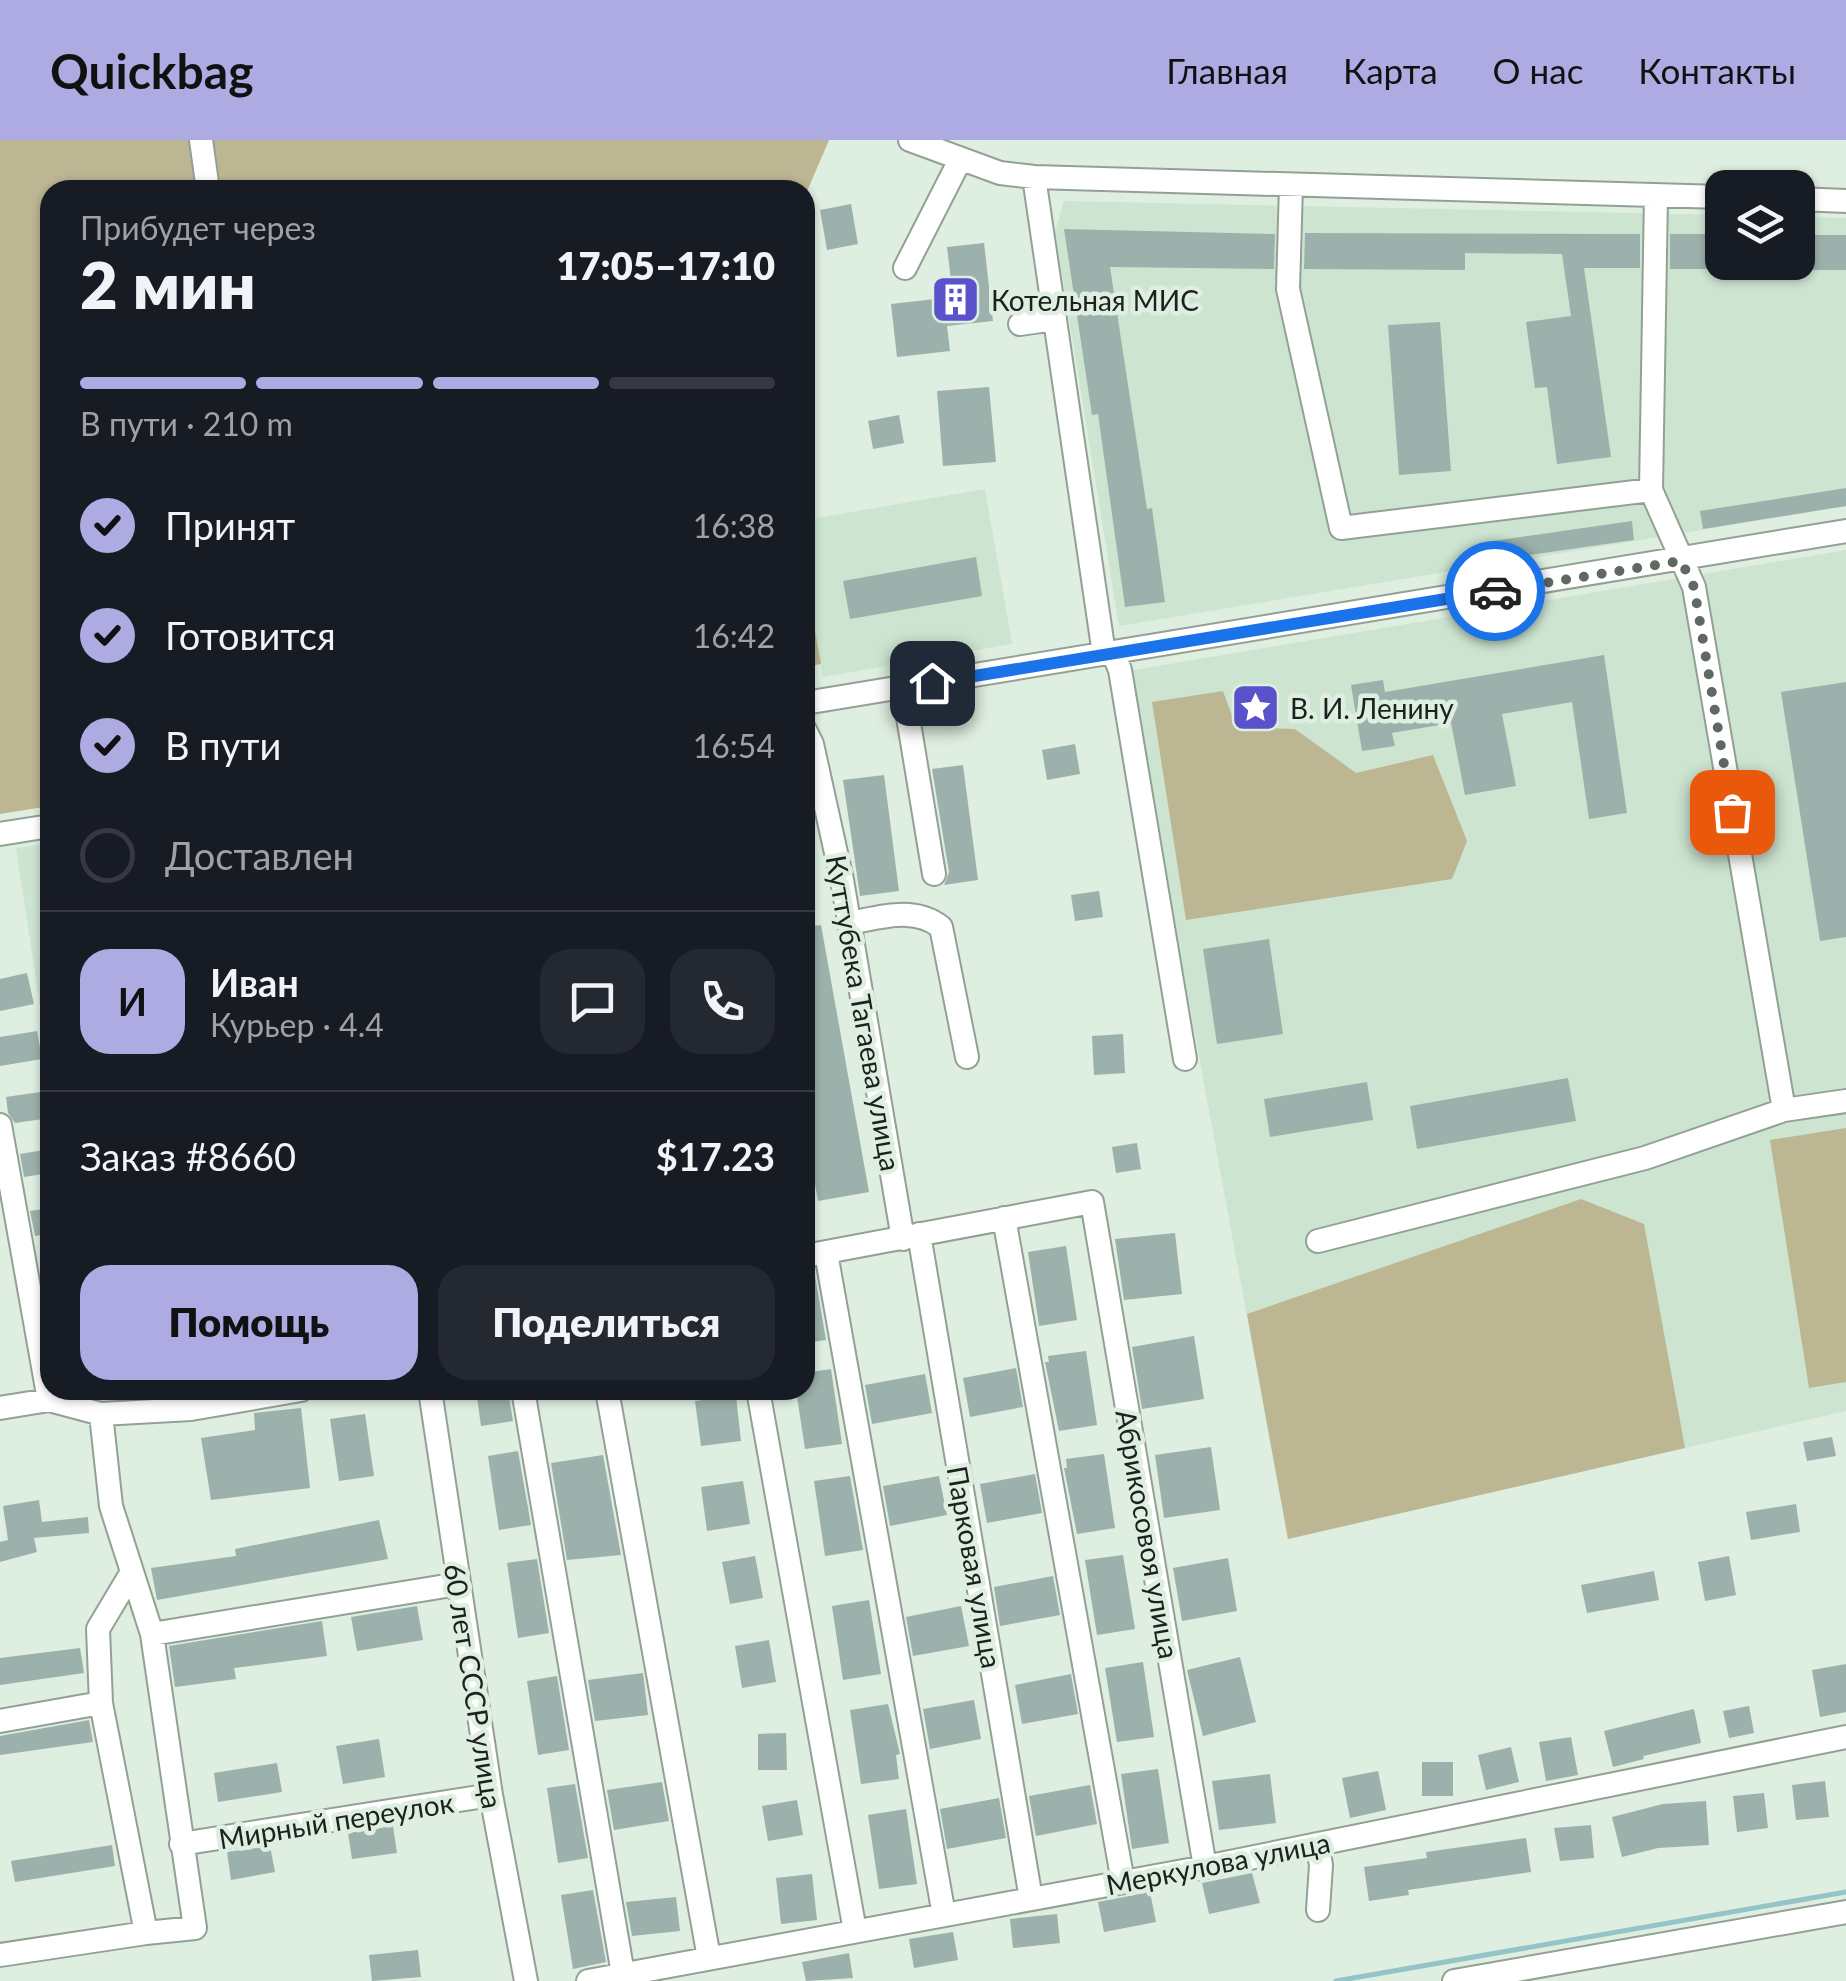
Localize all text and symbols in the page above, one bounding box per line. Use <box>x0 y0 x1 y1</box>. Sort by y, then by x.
text: Quickbag <box>50 42 253 99</box>
text: Главная <box>1166 49 1288 91</box>
text: Карта <box>1343 49 1438 91</box>
text: О нас <box>1493 49 1583 91</box>
text: Контакты <box>1638 49 1796 91</box>
map controls <box>1705 170 1815 280</box>
button: layers <box>1705 170 1815 280</box>
text: Прибудет через <box>80 208 316 247</box>
text: 17:05–17:10 <box>556 242 775 288</box>
text: 2 мин <box>80 245 256 323</box>
building icon: Котельная МИС <box>930 274 982 326</box>
place label: Котельная МИС <box>991 283 1199 317</box>
text: В пути · 210 m <box>80 404 293 443</box>
icon: check <box>80 498 135 553</box>
text: Принят <box>165 502 295 548</box>
text: 16:38 <box>693 506 775 545</box>
courier <box>1445 541 1545 641</box>
icon: car <box>1468 564 1523 619</box>
icon: check <box>80 608 135 663</box>
text: Готовится <box>165 612 336 658</box>
text: 16:42 <box>693 616 775 655</box>
pin <box>890 641 975 726</box>
icon: home <box>905 656 960 711</box>
place icon: В. И. Ленину <box>1229 682 1281 734</box>
place label: В. И. Ленину <box>1290 691 1454 725</box>
icon: check <box>80 718 135 773</box>
text: В пути <box>165 722 281 768</box>
text: 16:54 <box>693 726 775 765</box>
pin <box>1690 770 1775 855</box>
icon: bag <box>1705 785 1760 840</box>
text: Доставлен <box>165 832 354 878</box>
street label: Куттубека Тагаева улица <box>819 852 909 1174</box>
button: chat <box>540 949 645 1054</box>
button: phone <box>670 949 775 1054</box>
text: Иван <box>210 959 299 1005</box>
text: И <box>118 978 147 1024</box>
text: Курьер · 4.4 <box>210 1005 384 1044</box>
text: Заказ #8660 <box>80 1133 296 1179</box>
text: $17.23 <box>656 1133 775 1179</box>
button: Помощь <box>80 1265 418 1380</box>
button: Поделиться <box>438 1265 775 1380</box>
street label: Абрикосовоя улица <box>1109 1407 1187 1661</box>
street label: Парковая улица <box>940 1463 1010 1671</box>
street label: 60 лет СССР улица <box>438 1561 510 1811</box>
street label: Мирный переулок <box>216 1785 456 1855</box>
street label: Меркулова улица <box>1103 1825 1333 1901</box>

